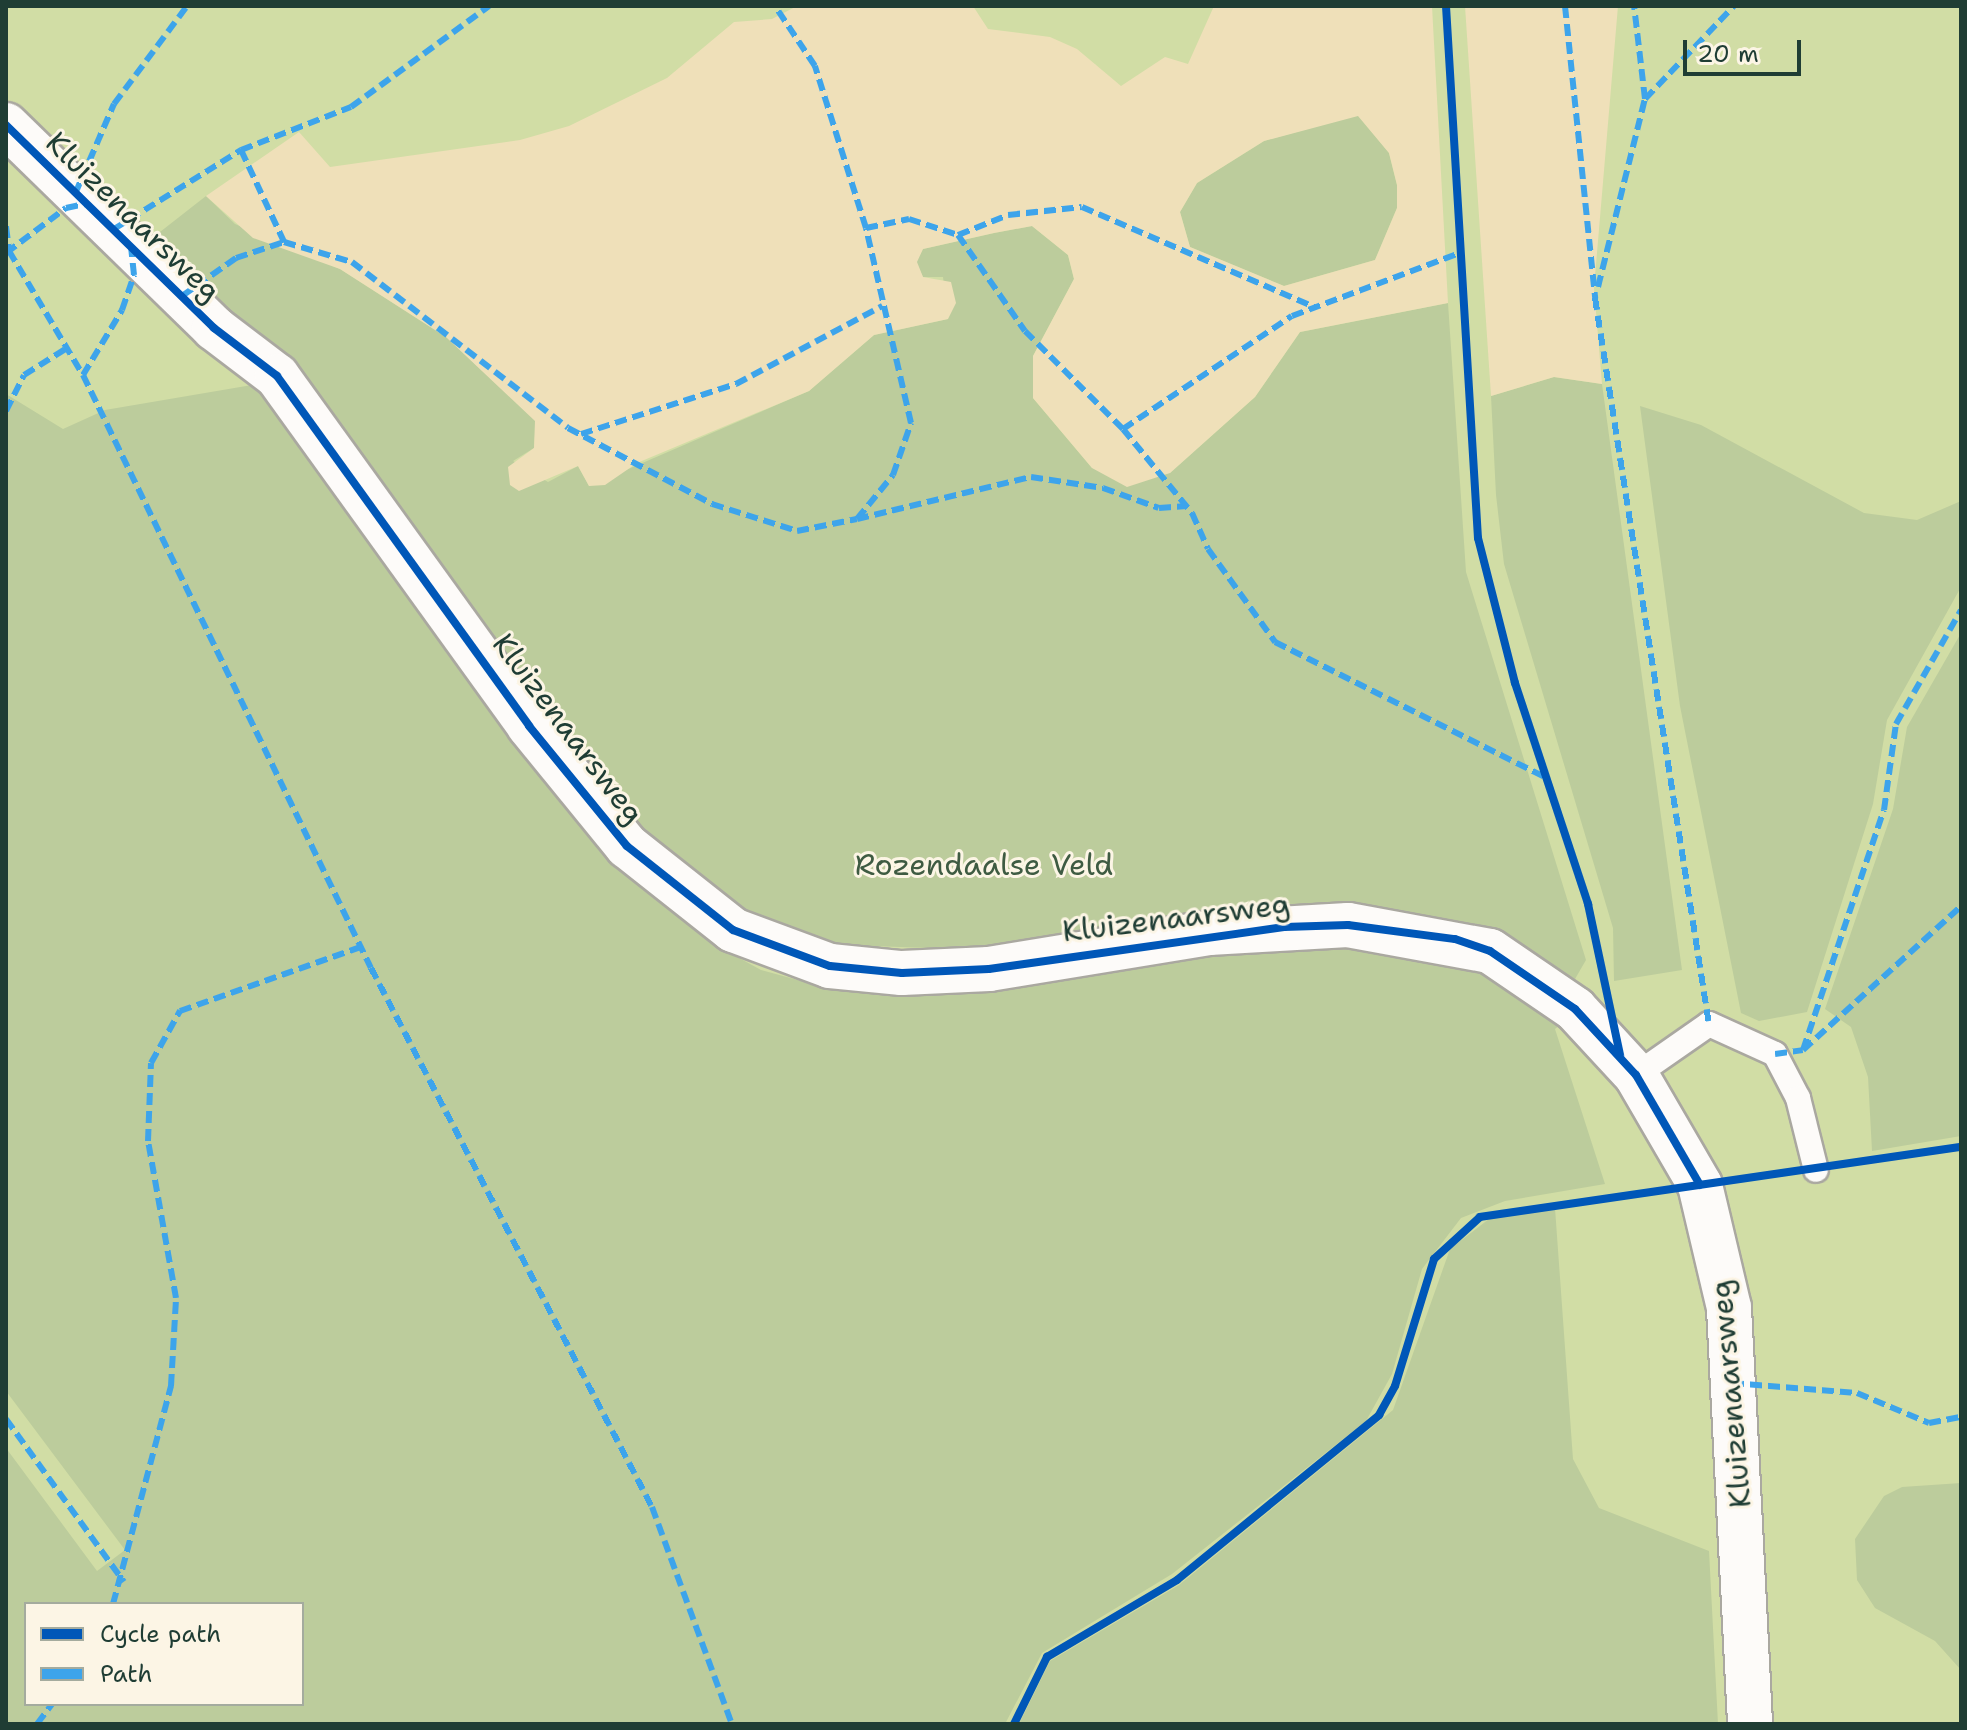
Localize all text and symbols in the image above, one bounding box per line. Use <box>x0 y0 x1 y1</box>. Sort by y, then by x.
scale bar <box>1687 24 1805 74</box>
text: 20 m <box>1697 38 1759 70</box>
street label: Kluizenaarsweg <box>38 125 228 309</box>
street label: Kluizenaarsweg <box>485 627 651 831</box>
park label: Rozendaalse Veld <box>855 847 1113 883</box>
street label: Kluizenaarsweg <box>1060 886 1292 950</box>
street label: Kluizenaarsweg <box>1703 1278 1759 1510</box>
legend <box>24 1602 304 1706</box>
text: Cycle path <box>100 1618 221 1650</box>
text: Path <box>100 1658 152 1690</box>

